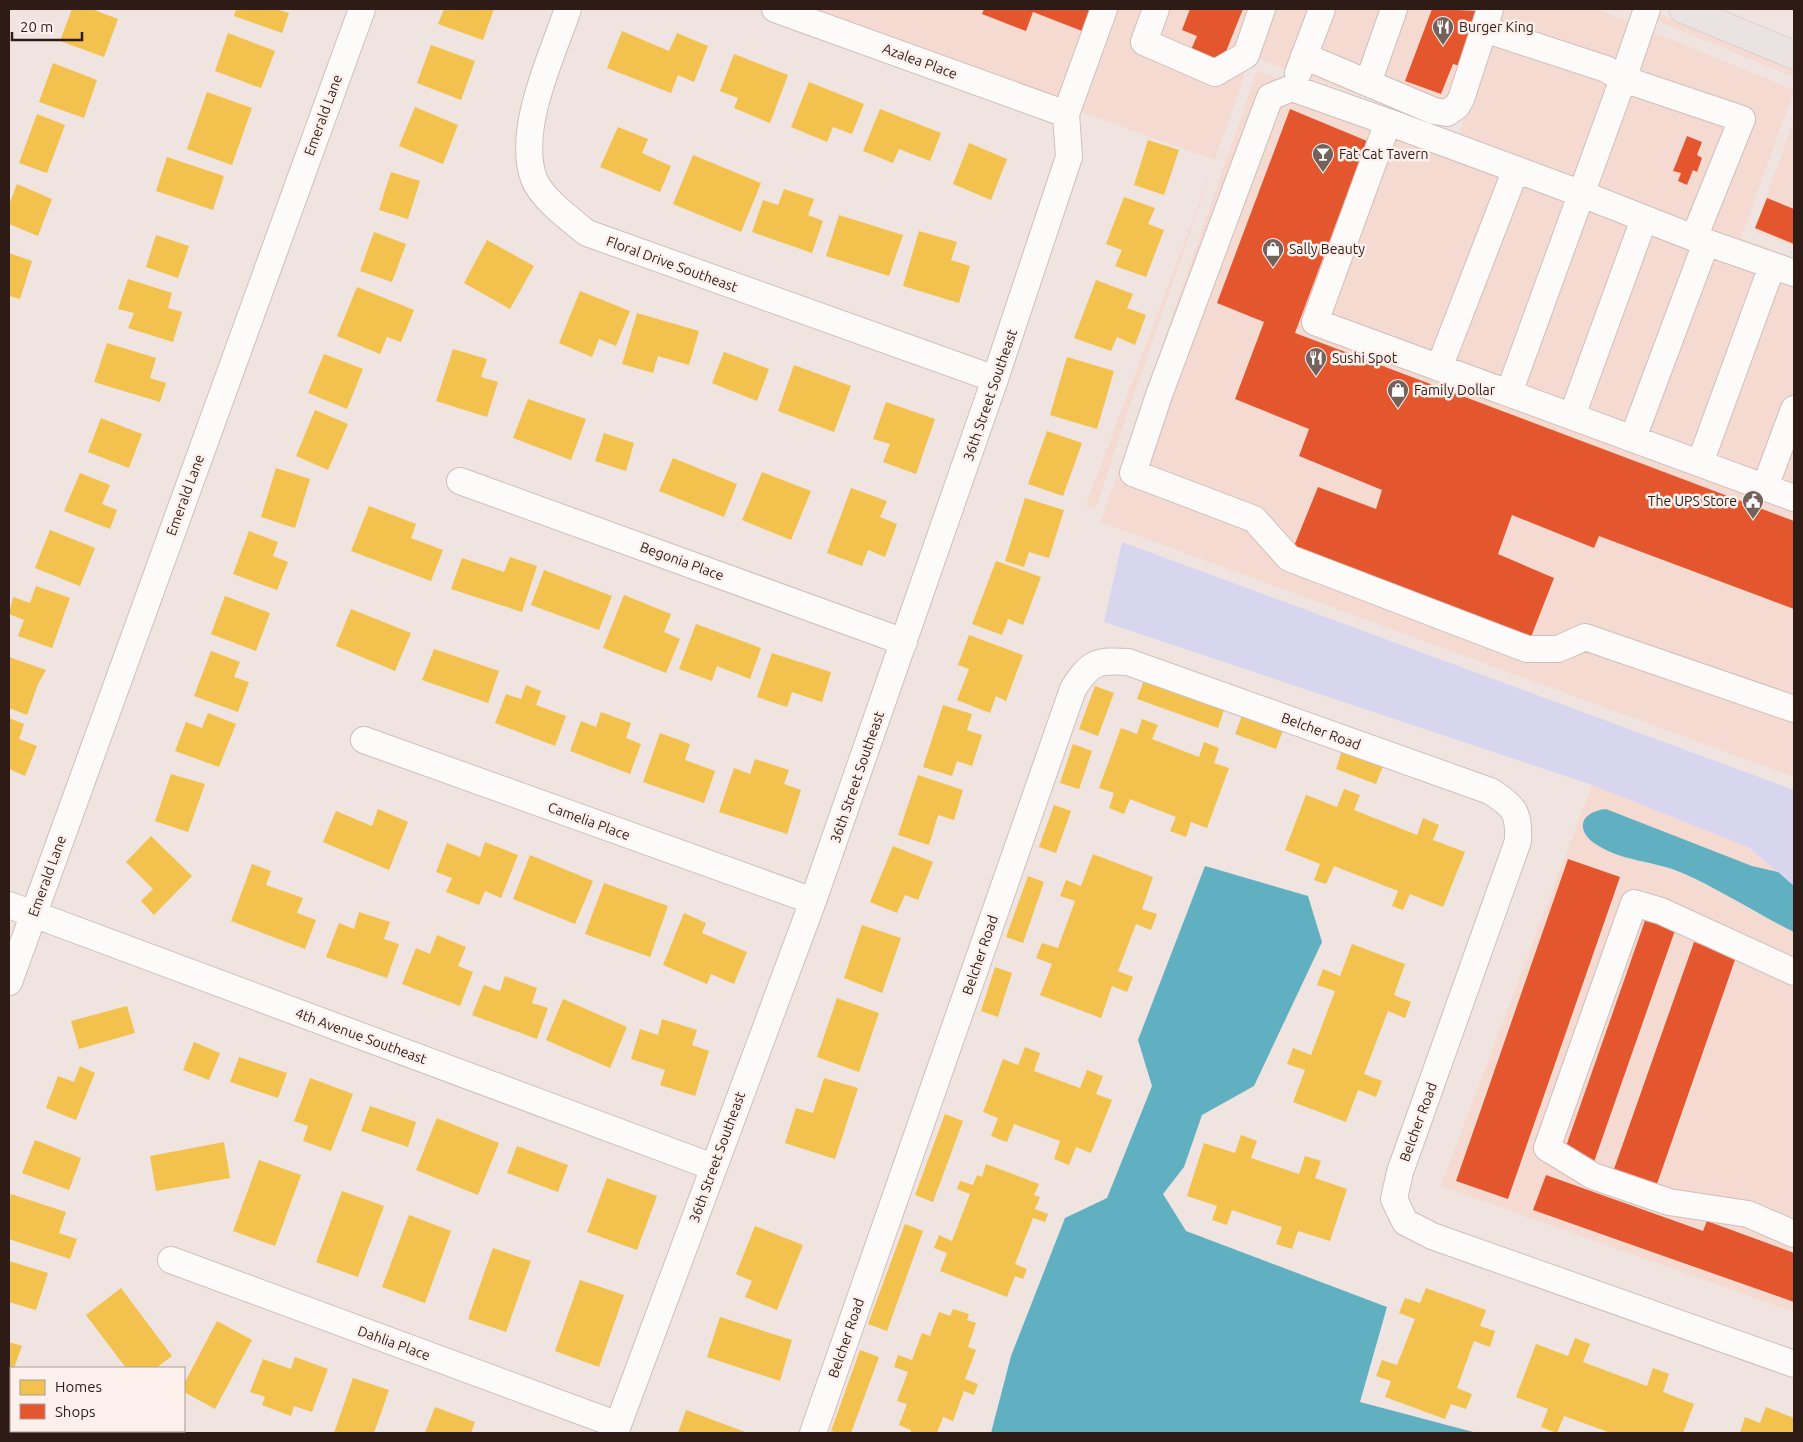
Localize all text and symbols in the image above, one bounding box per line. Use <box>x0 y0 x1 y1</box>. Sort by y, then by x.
scale bar <box>12 10 82 42</box>
restaurant icon: Burger King <box>1431 15 1455 46</box>
text: 20 m <box>20 18 53 35</box>
place label: Burger King <box>1459 19 1534 35</box>
street label: Azalea Place <box>881 40 959 82</box>
street label: Emerald Lane <box>301 72 345 158</box>
bar icon: Fat Cat Tavern <box>1311 142 1335 173</box>
place label: Fat Cat Tavern <box>1339 146 1429 162</box>
street label: Floral Drive Southeast <box>604 233 740 295</box>
shop icon: Sally Beauty <box>1261 237 1285 268</box>
place label: Sally Beauty <box>1289 241 1365 257</box>
street label: 36th Street Southeast <box>960 327 1020 463</box>
restaurant icon: Sushi Spot <box>1304 346 1328 377</box>
place label: Sushi Spot <box>1332 350 1398 366</box>
shop icon: Family Dollar <box>1386 378 1410 409</box>
place label: Family Dollar <box>1414 382 1496 398</box>
street label: Emerald Lane <box>163 452 207 538</box>
public building icon: The UPS Store <box>1741 489 1765 520</box>
place label: The UPS Store <box>1648 493 1737 509</box>
street label: Begonia Place <box>638 538 726 584</box>
street label: 36th Street Southeast <box>827 709 887 845</box>
street label: Belcher Road <box>1279 709 1363 753</box>
street label: Camelia Place <box>546 799 632 843</box>
street label: Emerald Lane <box>25 833 69 919</box>
street label: Belcher Road <box>959 913 1001 997</box>
street label: 4th Avenue Southeast <box>293 1005 429 1067</box>
street label: Belcher Road <box>1396 1080 1440 1164</box>
street label: 36th Street Southeast <box>686 1089 748 1225</box>
street label: Belcher Road <box>825 1296 867 1380</box>
street label: Dahlia Place <box>356 1322 432 1364</box>
legend <box>10 1367 185 1432</box>
text: Homes <box>55 1378 102 1395</box>
text: Shops <box>55 1403 96 1420</box>

